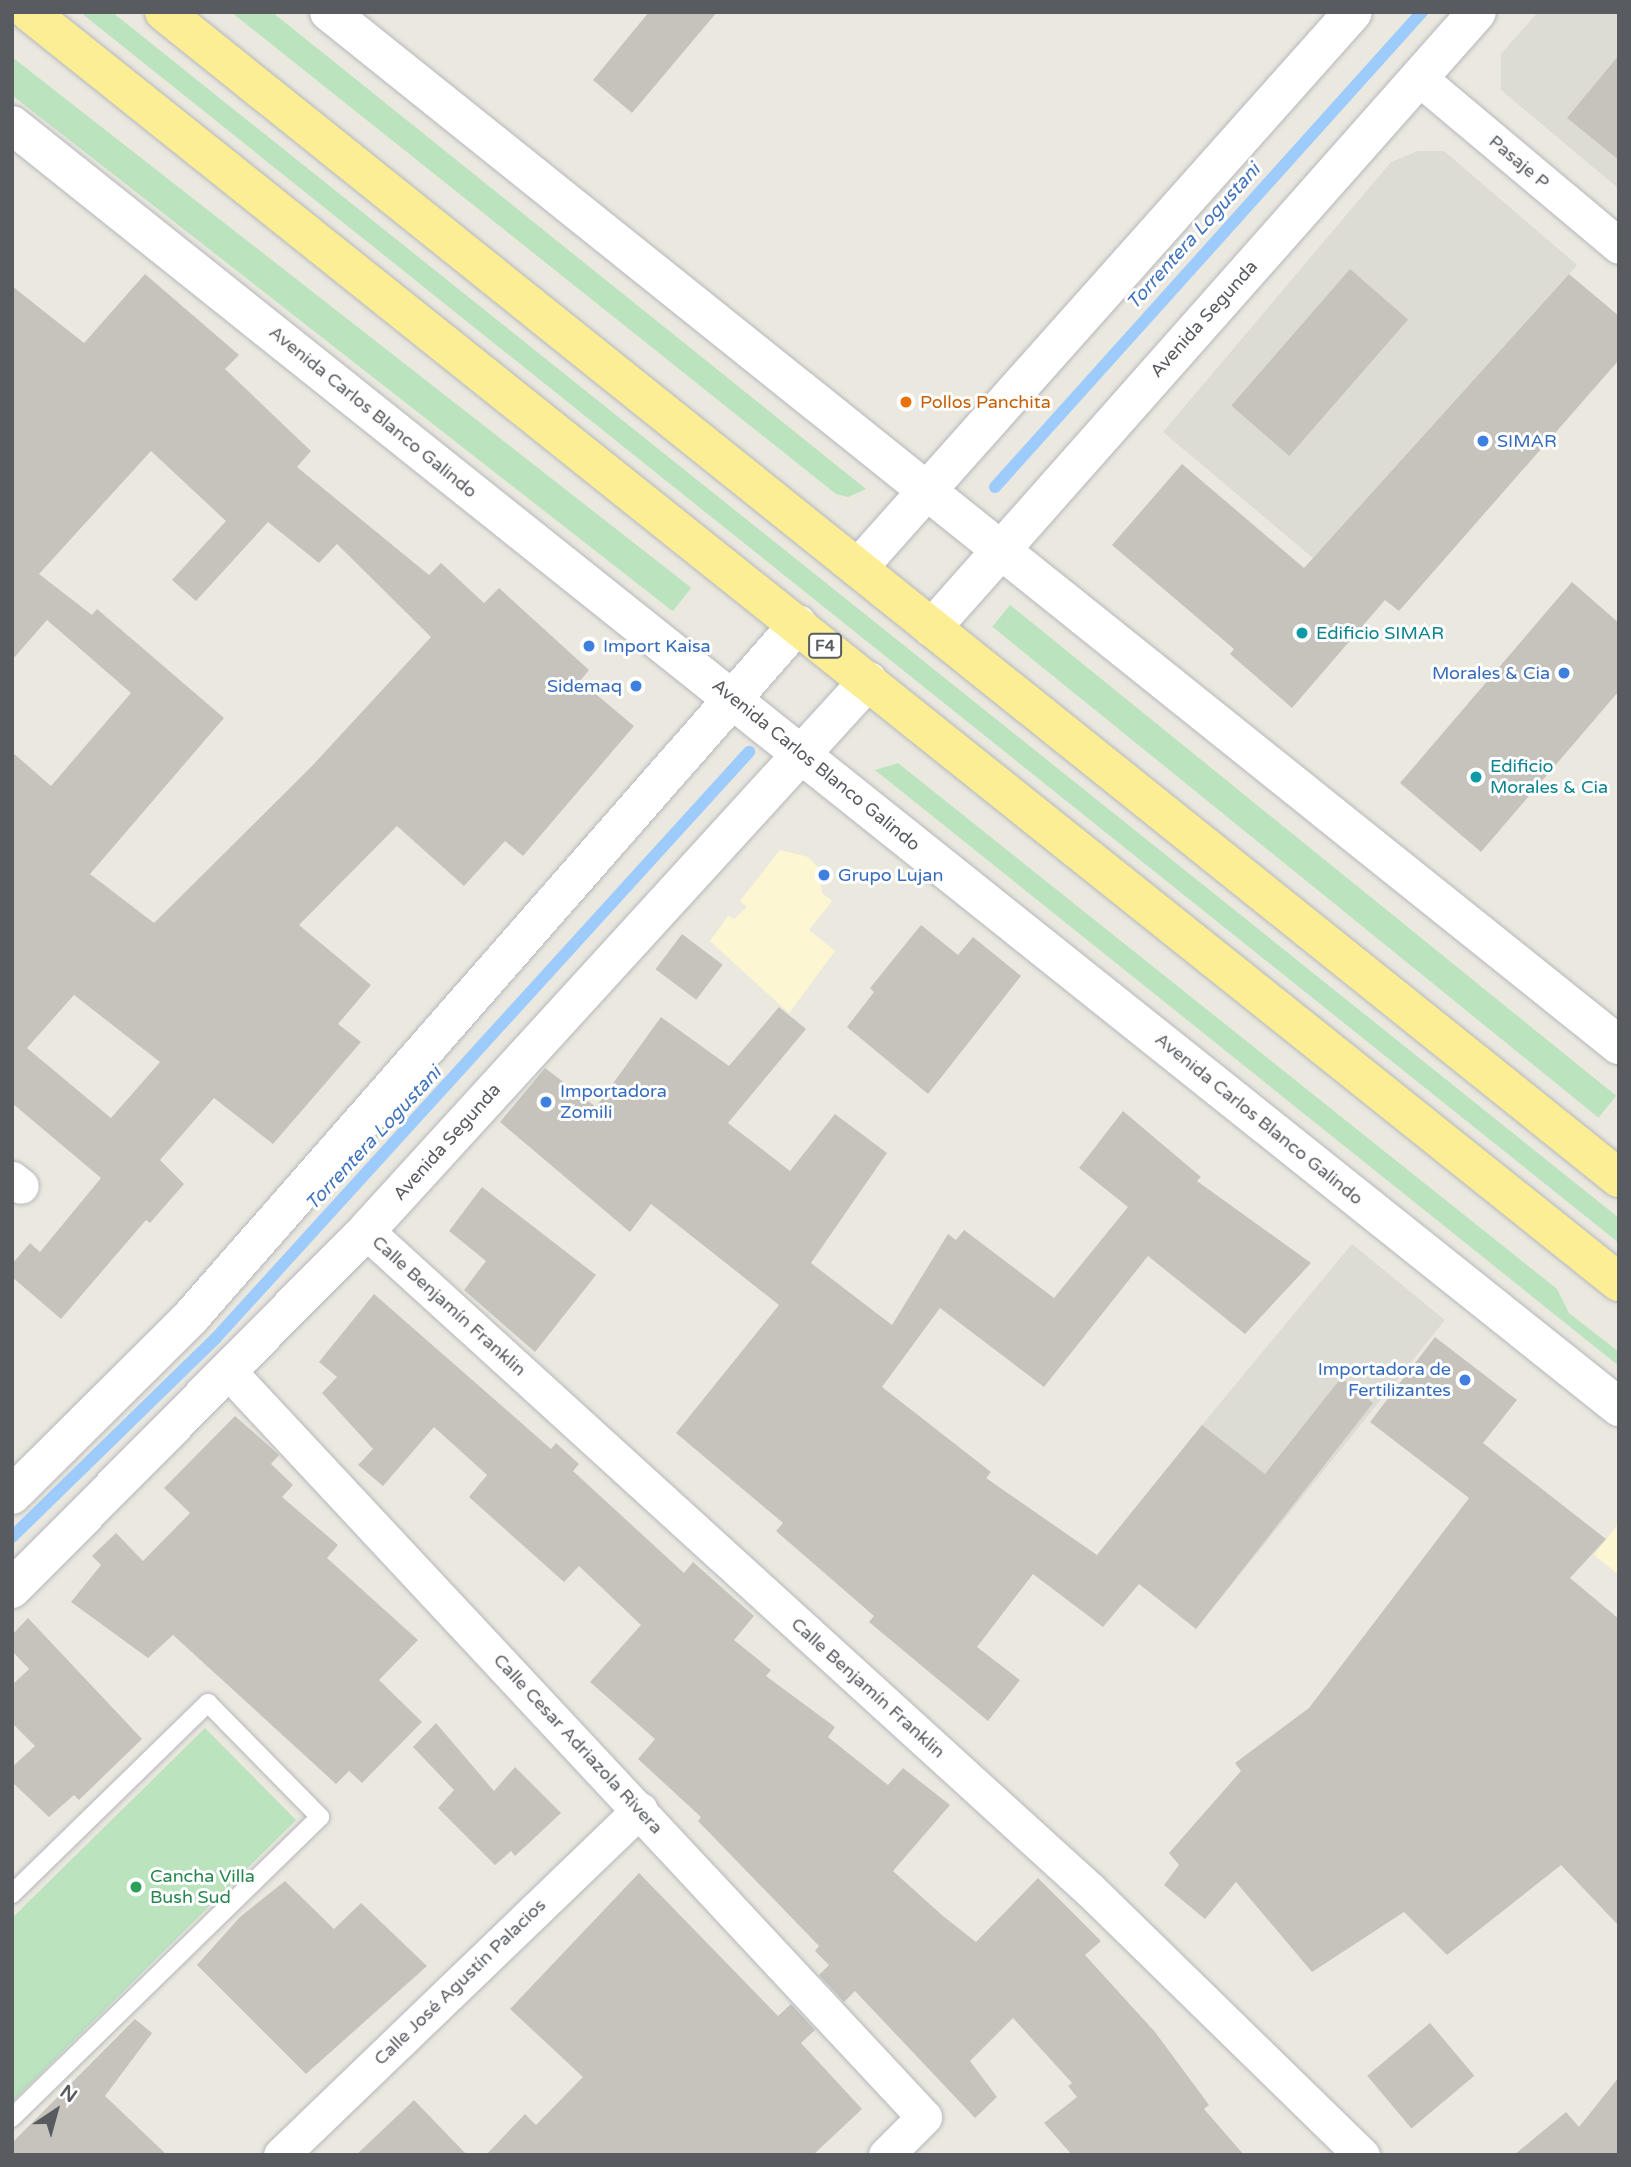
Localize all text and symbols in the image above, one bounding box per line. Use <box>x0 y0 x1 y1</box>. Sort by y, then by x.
street label: Pasaje P <box>1484 131 1554 193</box>
water label: Torrentera Logustani <box>1123 159 1265 315</box>
street label: Avenida Segunda <box>1146 256 1262 382</box>
street label: Avenida Carlos Blanco Galindo <box>265 321 481 503</box>
place label: Pollos Panchita <box>920 391 1051 413</box>
marker: Pollos Panchita <box>898 394 914 410</box>
place label: SIMAR <box>1497 430 1557 452</box>
marker: SIMAR <box>1475 433 1491 449</box>
place label: Edificio SIMAR <box>1316 622 1444 644</box>
marker: Edificio SIMAR <box>1294 625 1310 641</box>
road number: F4 <box>808 634 842 659</box>
place label: Import Kaisa <box>603 635 711 657</box>
marker: Import Kaisa <box>581 638 597 654</box>
place label: Morales & Cia <box>1432 662 1550 684</box>
marker: Morales & Cia <box>1556 665 1572 681</box>
street label: Avenida Carlos Blanco Galindo <box>708 674 924 856</box>
place label: Sidemaq <box>547 675 622 697</box>
marker: Sidemaq <box>628 678 644 694</box>
place label: Edificio Morales & Cia <box>1490 756 1608 798</box>
marker: Edificio Morales & Cia <box>1468 769 1484 785</box>
place label: Grupo Lujan <box>838 864 943 886</box>
marker: Grupo Lujan <box>816 867 832 883</box>
street label: Avenida Carlos Blanco Galindo <box>1151 1028 1367 1210</box>
water label: Torrentera Logustani <box>301 1062 447 1216</box>
street label: Avenida Segunda <box>389 1079 505 1205</box>
place label: Importadora Zomili <box>560 1081 667 1124</box>
marker: Importadora Zomili <box>538 1094 554 1110</box>
street label: Calle Benjamín Franklin <box>368 1231 530 1381</box>
place label: Importadora de Fertilizantes <box>1318 1359 1451 1402</box>
marker: Importadora de Fertilizantes <box>1457 1372 1473 1388</box>
street label: Calle Benjamín Franklin <box>787 1613 949 1763</box>
street label: Calle Cesar Adriazola Rivera <box>489 1649 667 1839</box>
place label: Cancha Villa Bush Sud <box>150 1866 255 1909</box>
marker: Cancha Villa Bush Sud <box>128 1879 144 1895</box>
street label: Calle José Agustín Palacios <box>370 1894 550 2070</box>
north arrow <box>21 2076 91 2146</box>
text: N <box>56 2081 81 2107</box>

